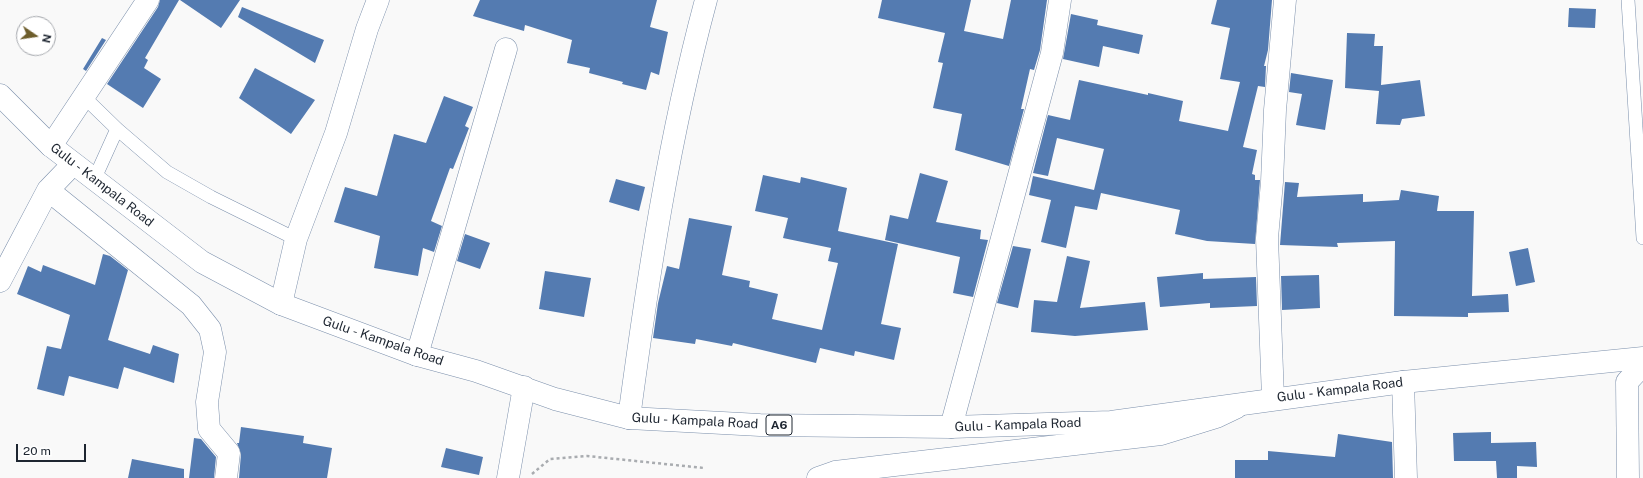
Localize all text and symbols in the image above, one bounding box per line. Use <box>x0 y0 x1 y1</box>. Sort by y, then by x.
north arrow <box>16 16 56 56</box>
text: N <box>40 33 54 44</box>
street label: Gulu - Kampala Road <box>47 140 157 230</box>
street label: Gulu - Kampala Road <box>321 313 445 369</box>
street label: Gulu - Kampala Road <box>1276 375 1404 405</box>
street label: Gulu - Kampala Road <box>631 410 759 432</box>
road number: A6 <box>766 415 792 435</box>
street label: Gulu - Kampala Road <box>954 415 1082 435</box>
scale bar <box>18 436 88 462</box>
text: 20 m <box>23 444 51 458</box>

